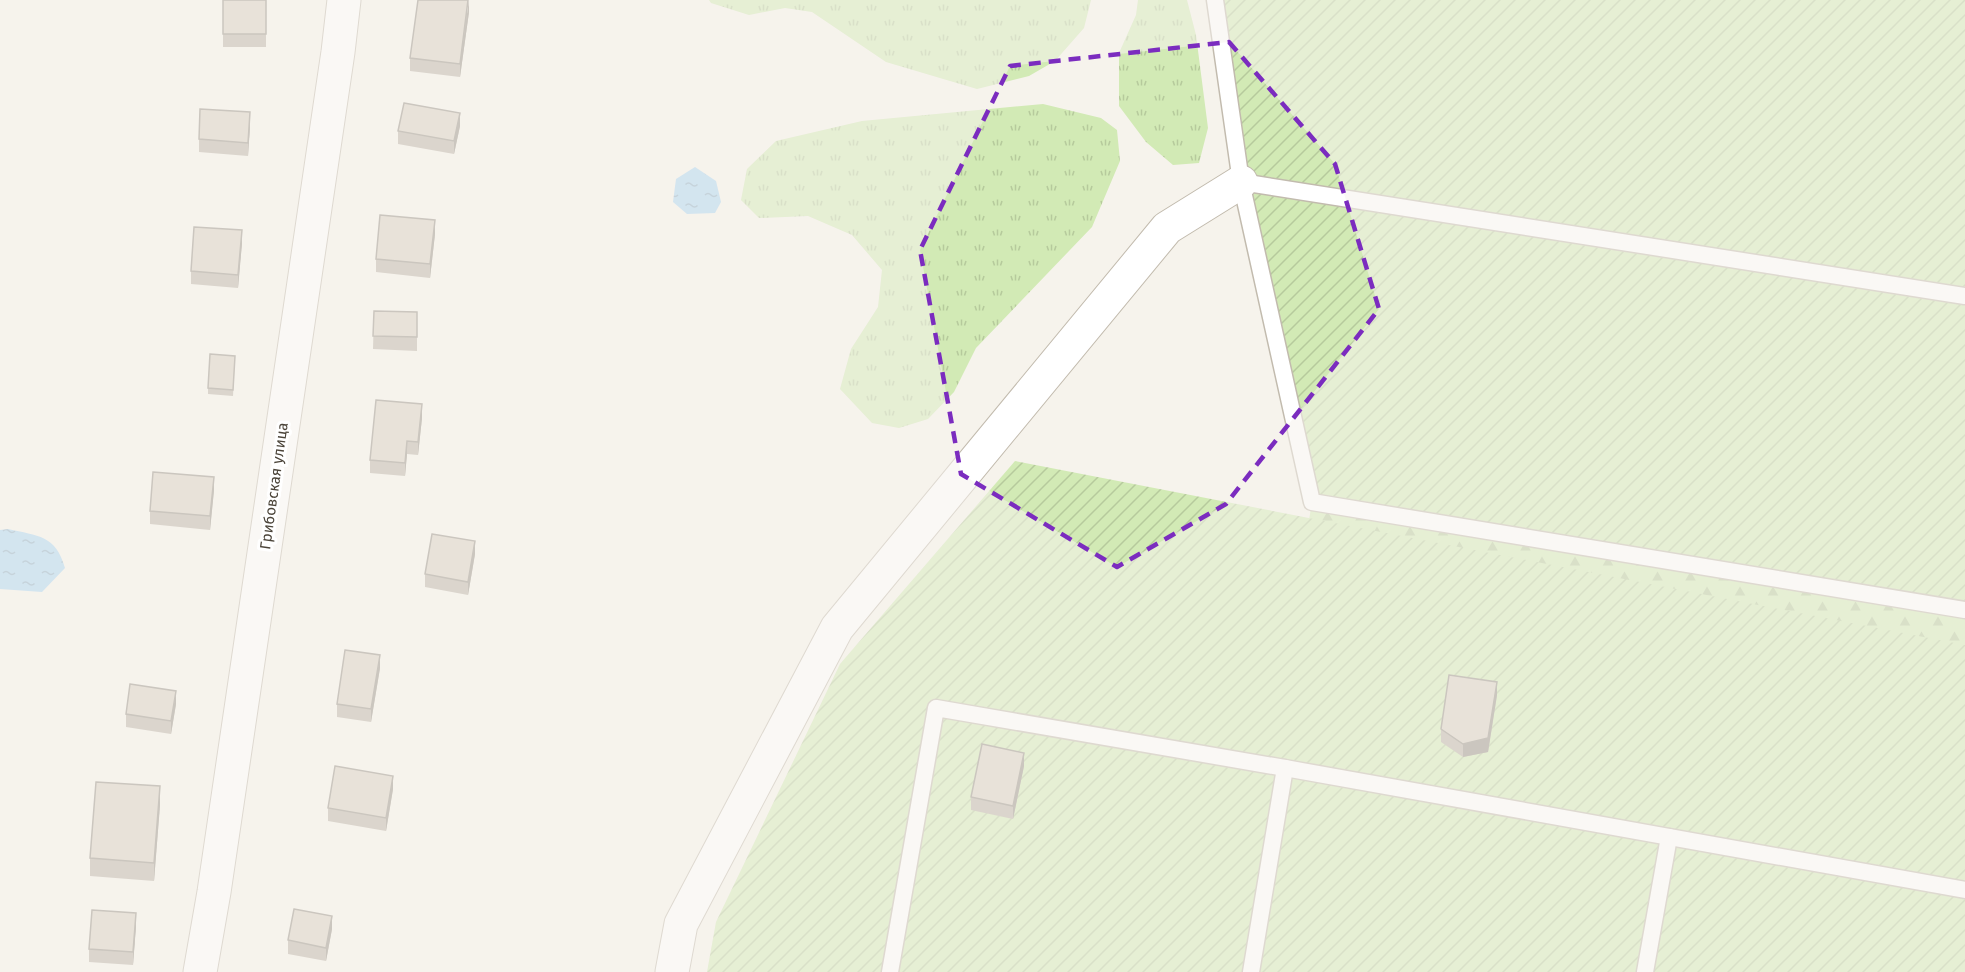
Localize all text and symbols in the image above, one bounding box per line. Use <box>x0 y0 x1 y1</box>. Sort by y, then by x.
street label: Грибовская улица <box>256 421 292 551</box>

